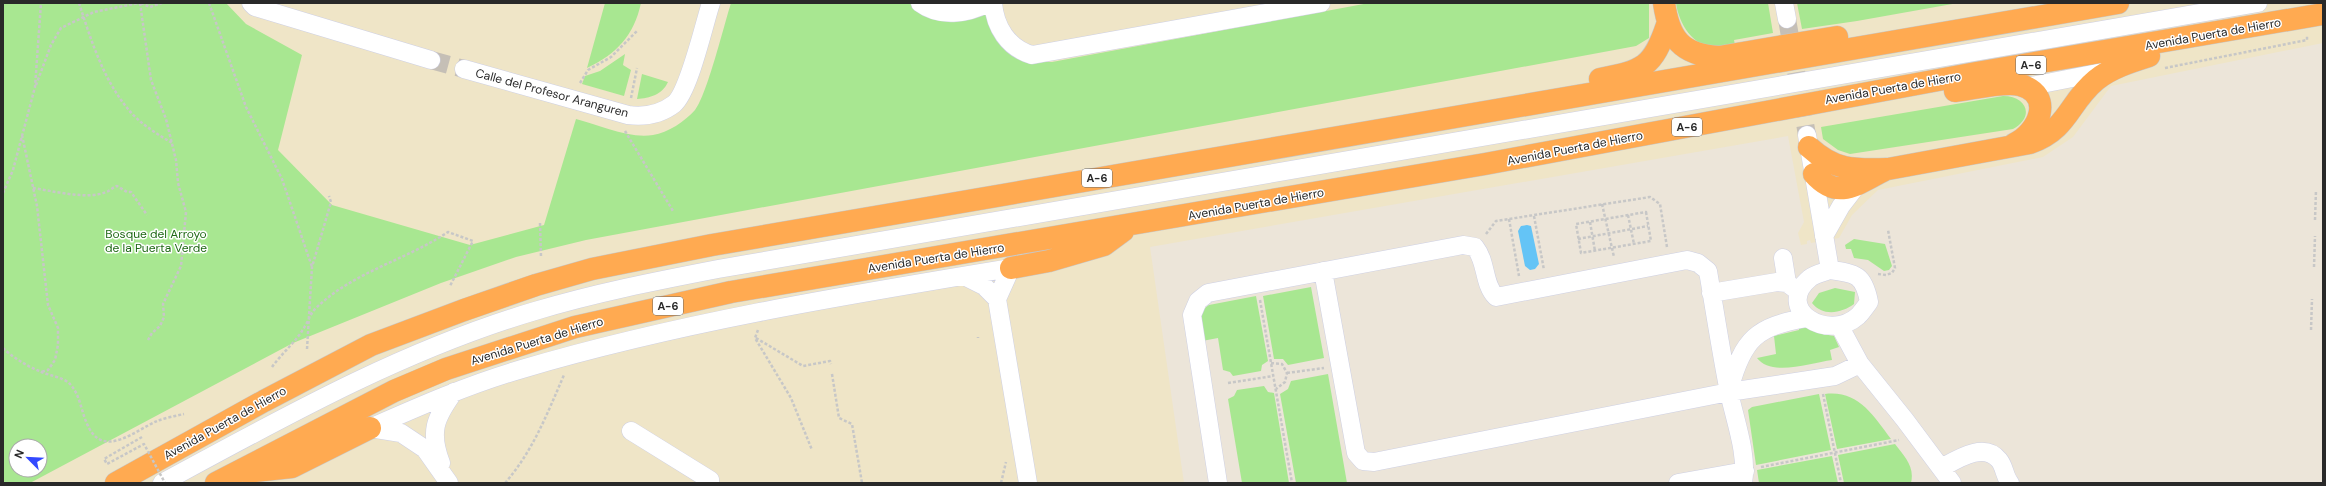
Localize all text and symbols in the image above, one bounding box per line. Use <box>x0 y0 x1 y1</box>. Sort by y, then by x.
street label: Avenida Puerta de Hierro <box>2144 14 2282 54</box>
road number: A-6 <box>2016 56 2046 74</box>
street label: Calle del Profesor Aranguren <box>474 65 630 121</box>
street label: Avenida Puerta de Hierro <box>1824 68 1962 108</box>
road number: A-6 <box>1672 118 1702 136</box>
street label: Avenida Puerta de Hierro <box>1506 127 1644 169</box>
road number: A-6 <box>1082 169 1112 187</box>
street label: Avenida Puerta de Hierro <box>1187 184 1325 224</box>
park label: Bosque del Arroyo de la Puerta Verde <box>105 226 207 256</box>
street label: Avenida Puerta de Hierro <box>867 239 1005 277</box>
road number: A-6 <box>653 297 683 315</box>
street label: Avenida Puerta de Hierro <box>469 313 605 369</box>
street label: Avenida Puerta de Hierro <box>161 383 289 463</box>
north arrow <box>8 438 48 478</box>
text: N <box>11 447 27 460</box>

